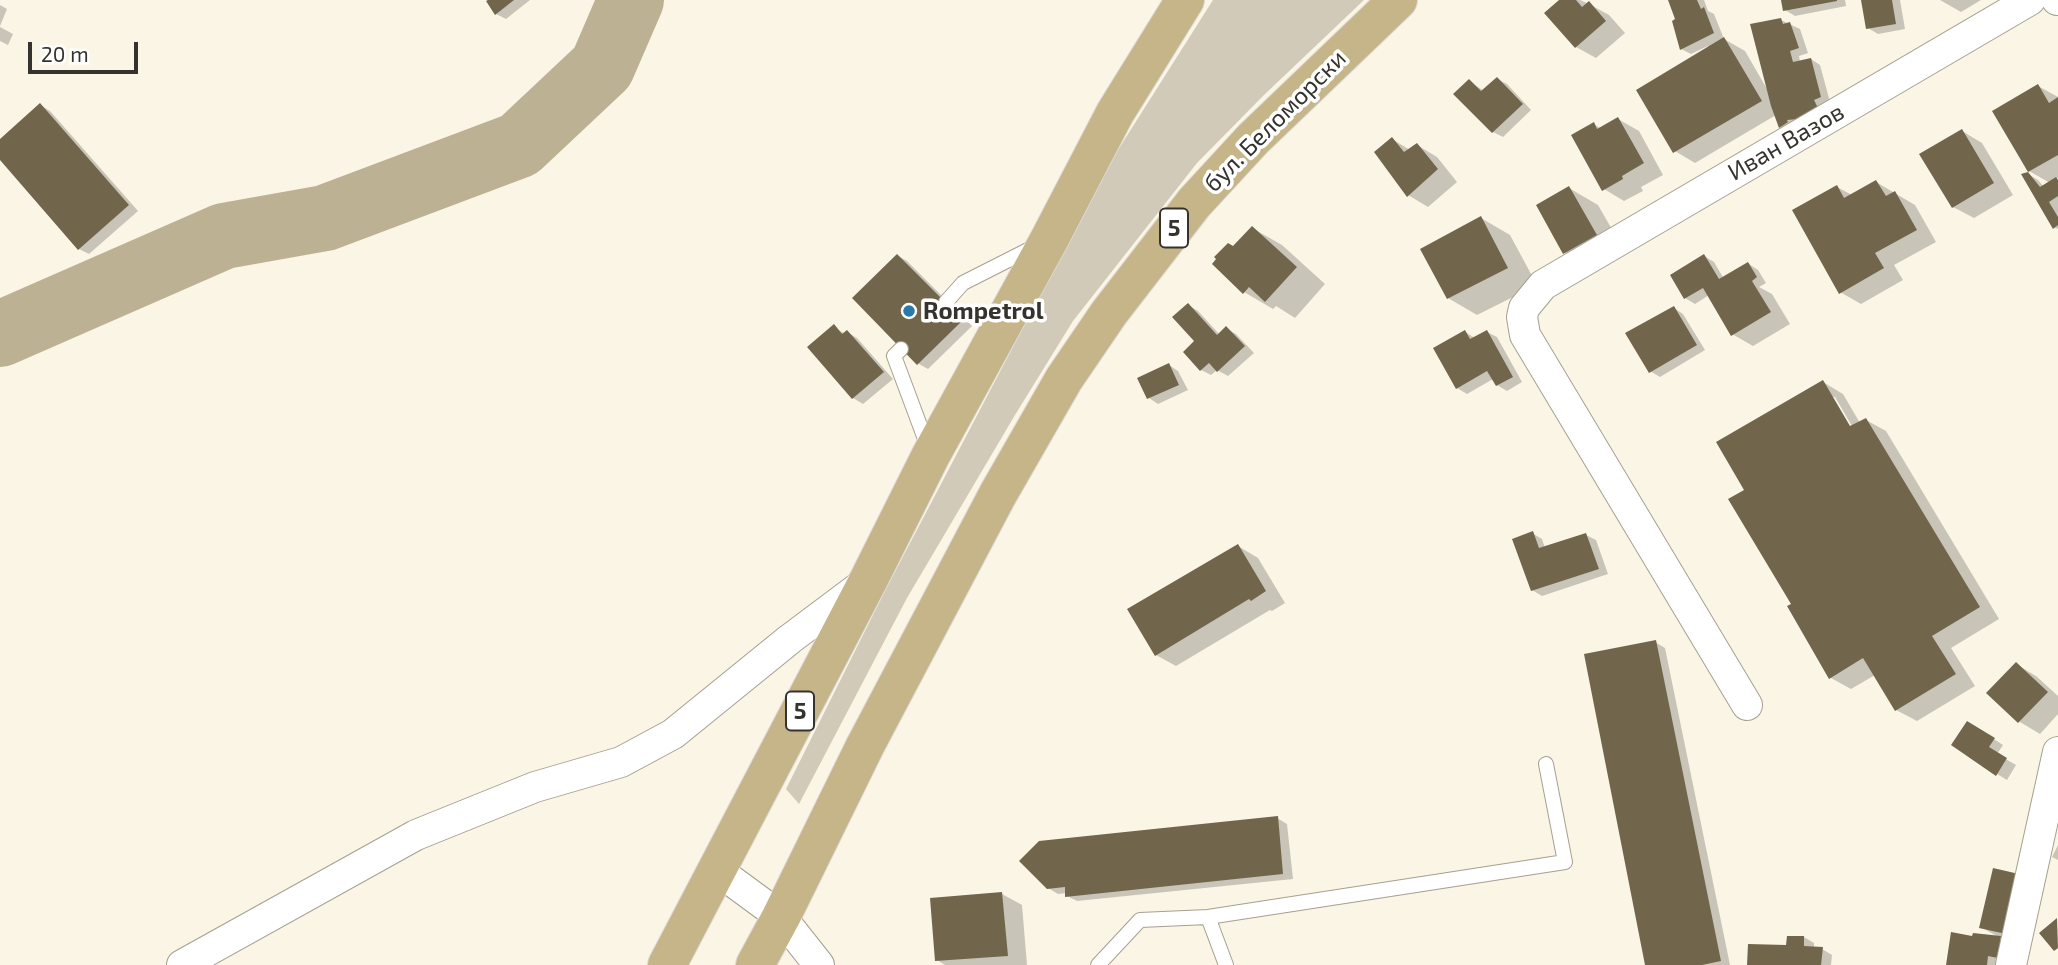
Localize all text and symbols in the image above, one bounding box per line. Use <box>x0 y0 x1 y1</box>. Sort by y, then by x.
scale bar <box>32 28 142 72</box>
text: 20 m <box>41 41 89 66</box>
street label: бул. Беломорски <box>1198 44 1352 198</box>
street label: Иван Вазов <box>1723 97 1849 187</box>
road number: 5 <box>1160 208 1188 247</box>
place label: Rompetrol <box>923 297 1044 325</box>
marker: Rompetrol <box>901 303 917 319</box>
road number: 5 <box>786 692 814 730</box>

